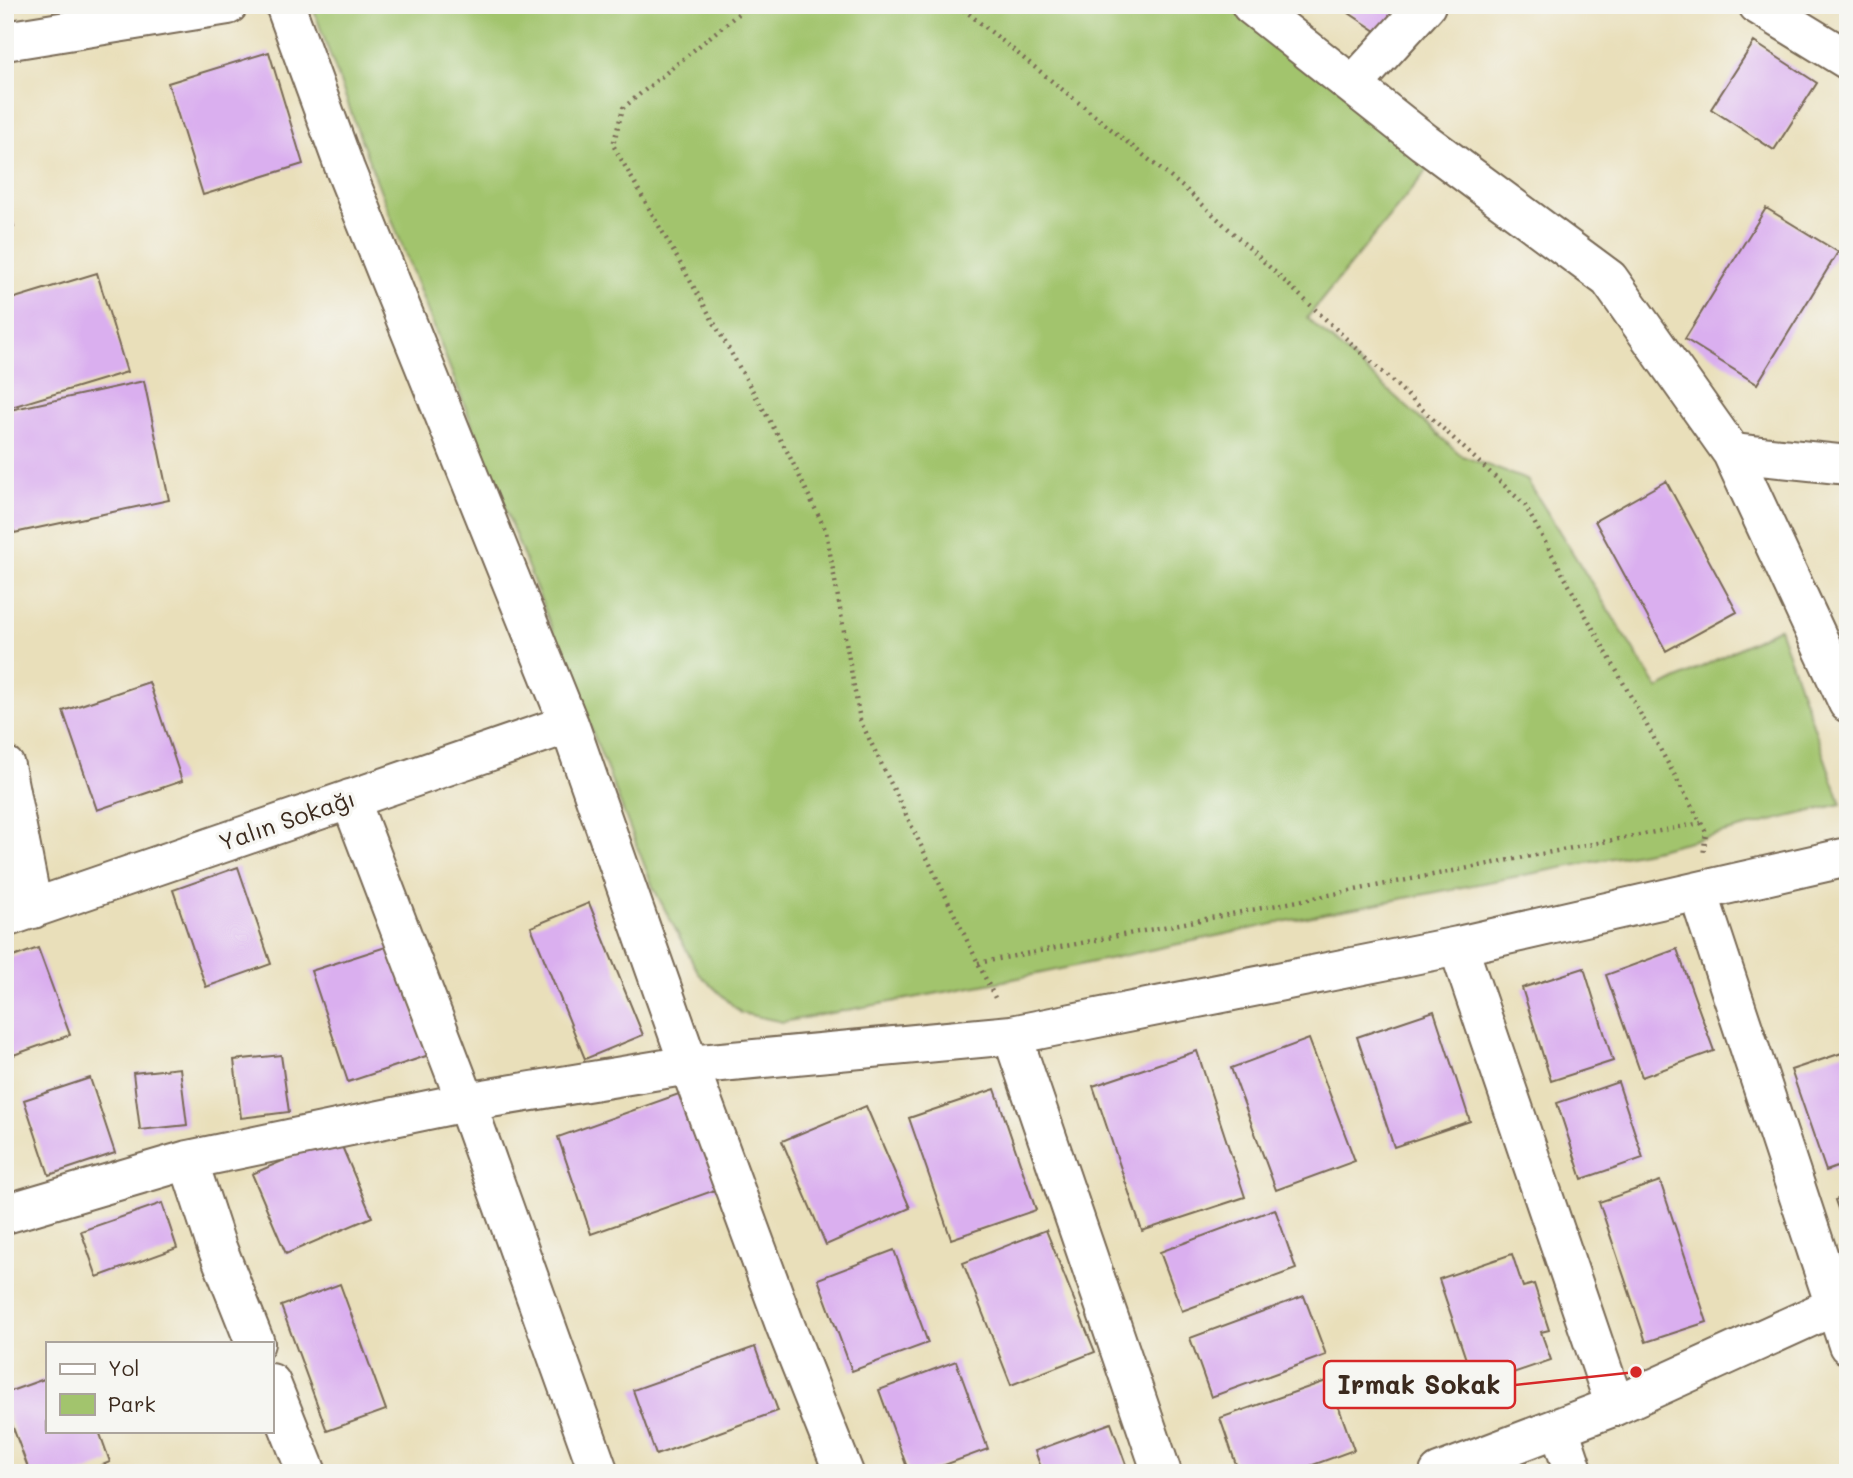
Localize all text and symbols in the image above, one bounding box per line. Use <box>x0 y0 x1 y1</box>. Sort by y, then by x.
street label: Yalın Sokağı <box>214 782 359 857</box>
legend <box>46 1342 273 1432</box>
text: Yol <box>108 1354 139 1381</box>
callout: Irmak Sokak <box>1324 1361 1515 1408</box>
text: Irmak Sokak <box>1338 1367 1500 1401</box>
text: Park <box>108 1390 156 1417</box>

